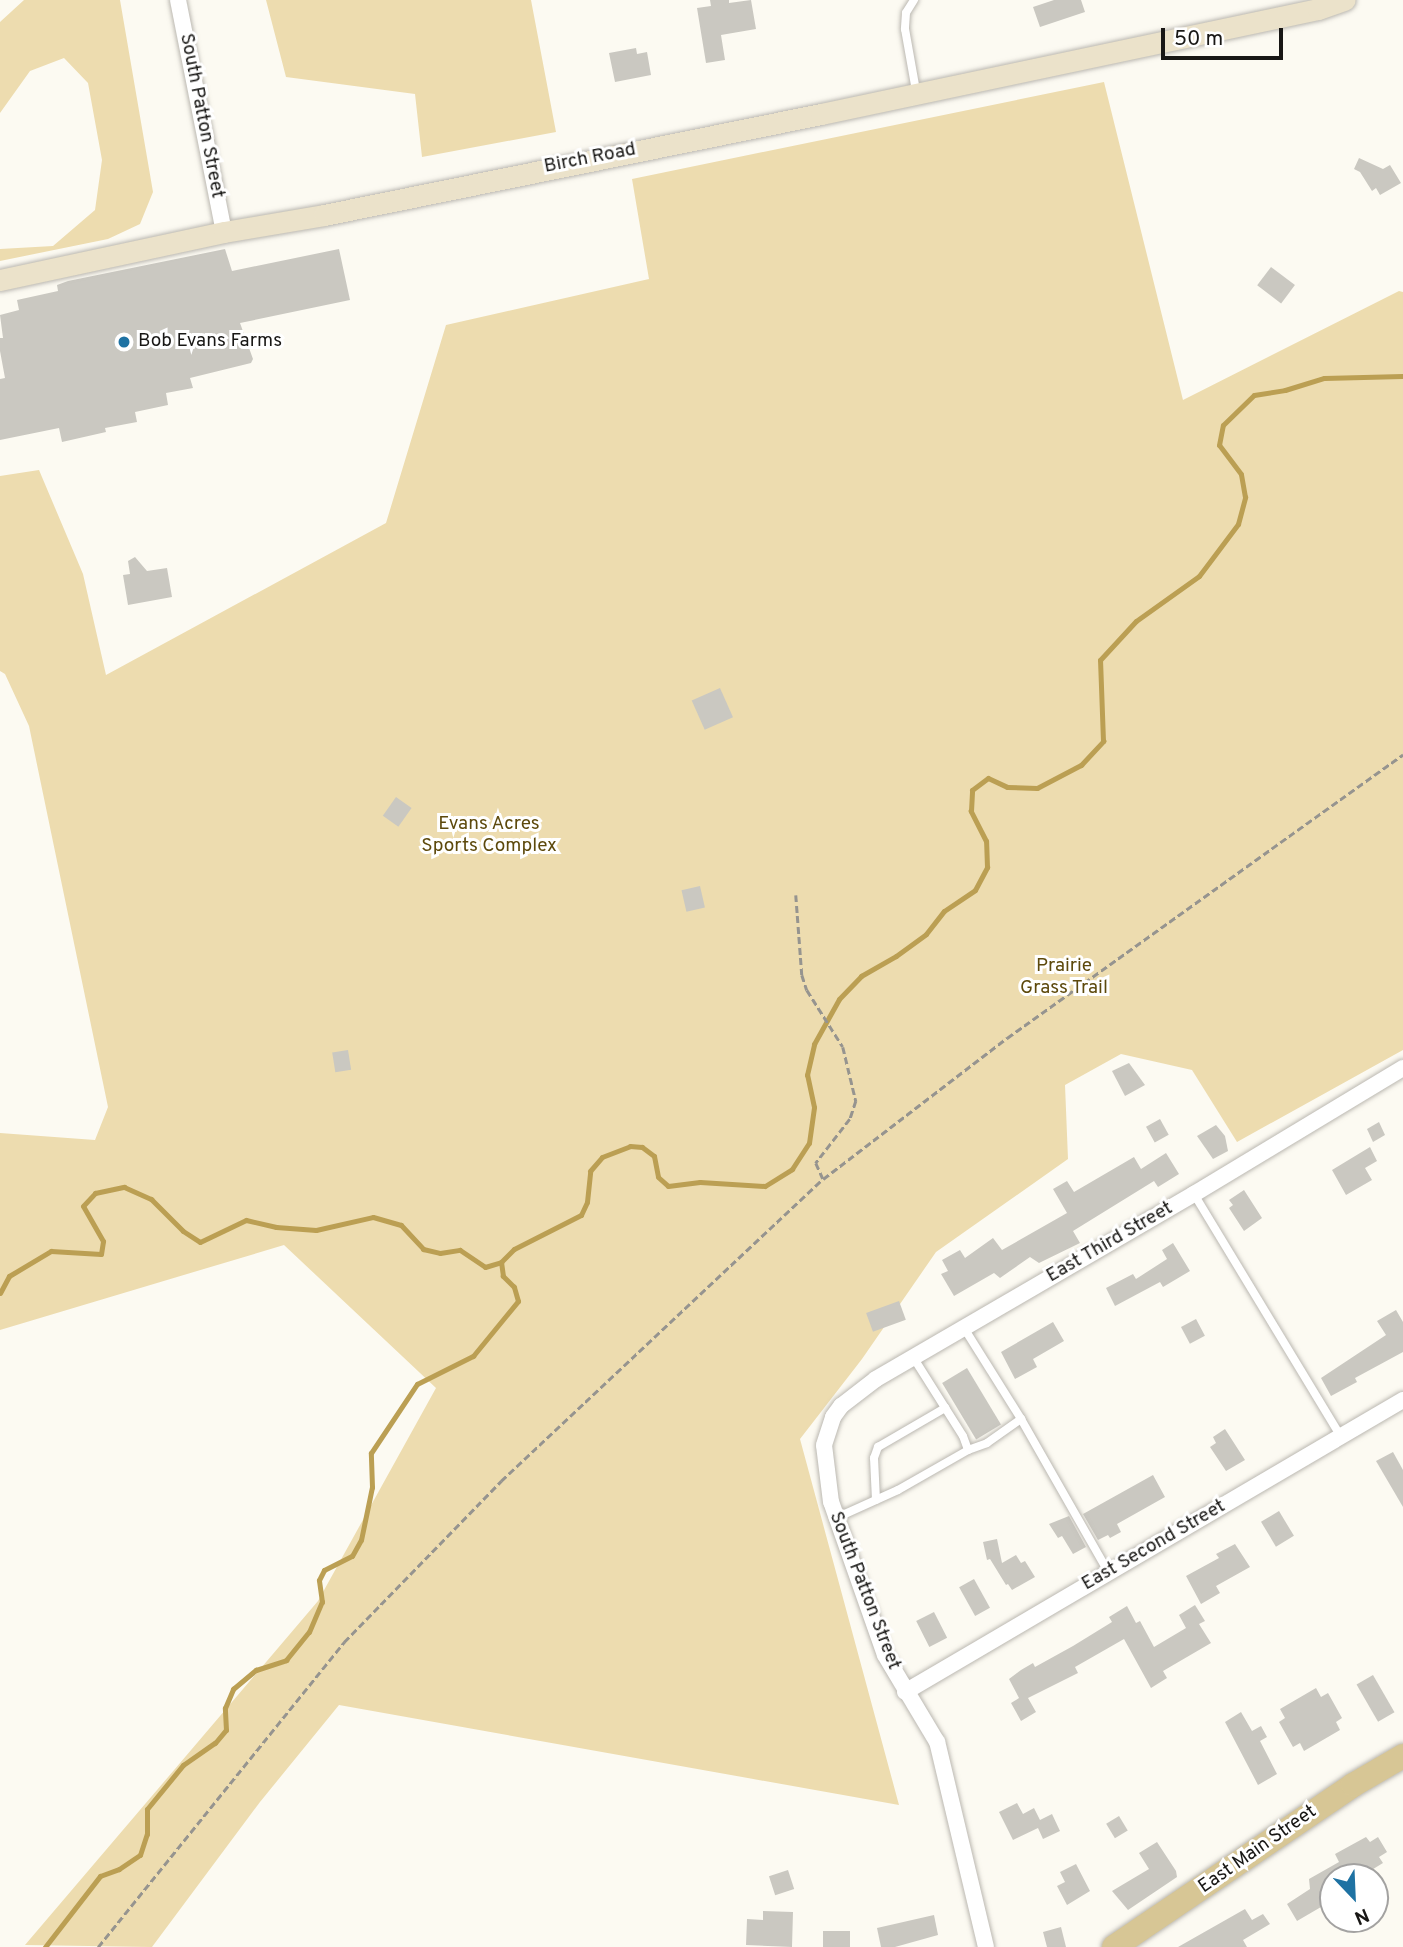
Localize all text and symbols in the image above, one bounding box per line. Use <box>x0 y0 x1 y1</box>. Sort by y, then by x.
scale bar <box>1165 14 1288 58</box>
text: 50 m <box>1174 26 1223 53</box>
street label: South Patton Street <box>174 32 228 200</box>
street label: Birch Road <box>542 139 638 179</box>
place label: Bob Evans Farms <box>138 331 282 353</box>
marker: Bob Evans Farms <box>116 334 132 350</box>
park label: Evans Acres Sports Complex <box>421 814 557 858</box>
park label: Prairie Grass Trail <box>1020 956 1108 1000</box>
street label: East Third Street <box>1043 1197 1177 1289</box>
street label: East Second Street <box>1078 1496 1230 1596</box>
street label: South Patton Street <box>823 1509 905 1673</box>
street label: East Main Street <box>1195 1801 1321 1899</box>
north arrow <box>1319 1863 1389 1933</box>
text: N <box>1350 1902 1372 1929</box>

